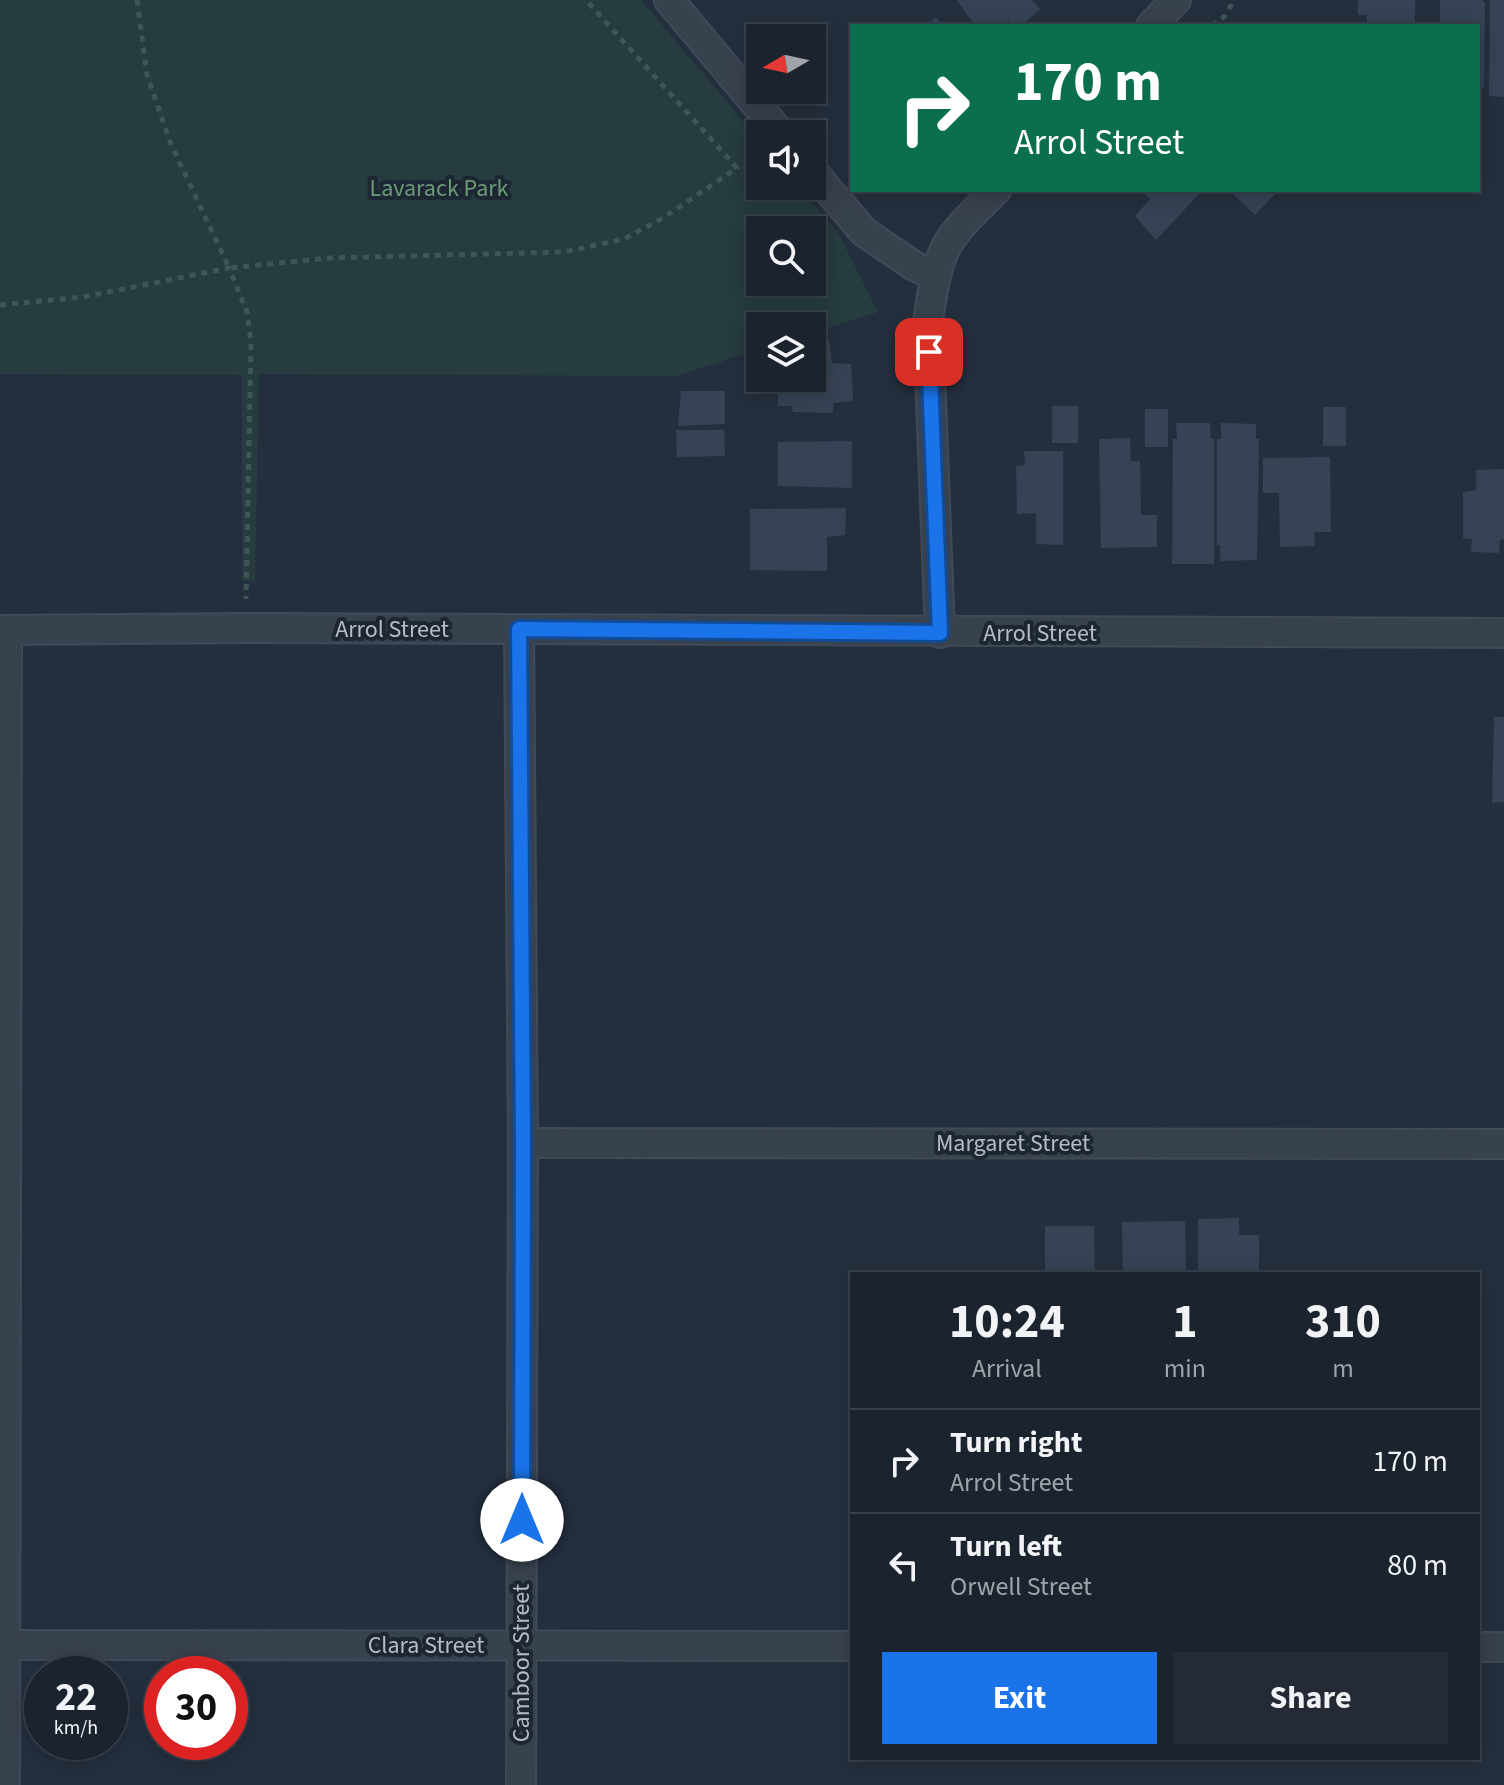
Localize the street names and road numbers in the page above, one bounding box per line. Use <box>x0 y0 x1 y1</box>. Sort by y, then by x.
street label: Arrol Street <box>335 612 449 647</box>
street label: Arrol Street <box>983 616 1097 651</box>
street label: Margaret Street <box>936 1126 1090 1161</box>
street label: Camboor Street <box>504 1584 539 1742</box>
street label: Clara Street <box>368 1628 484 1663</box>

